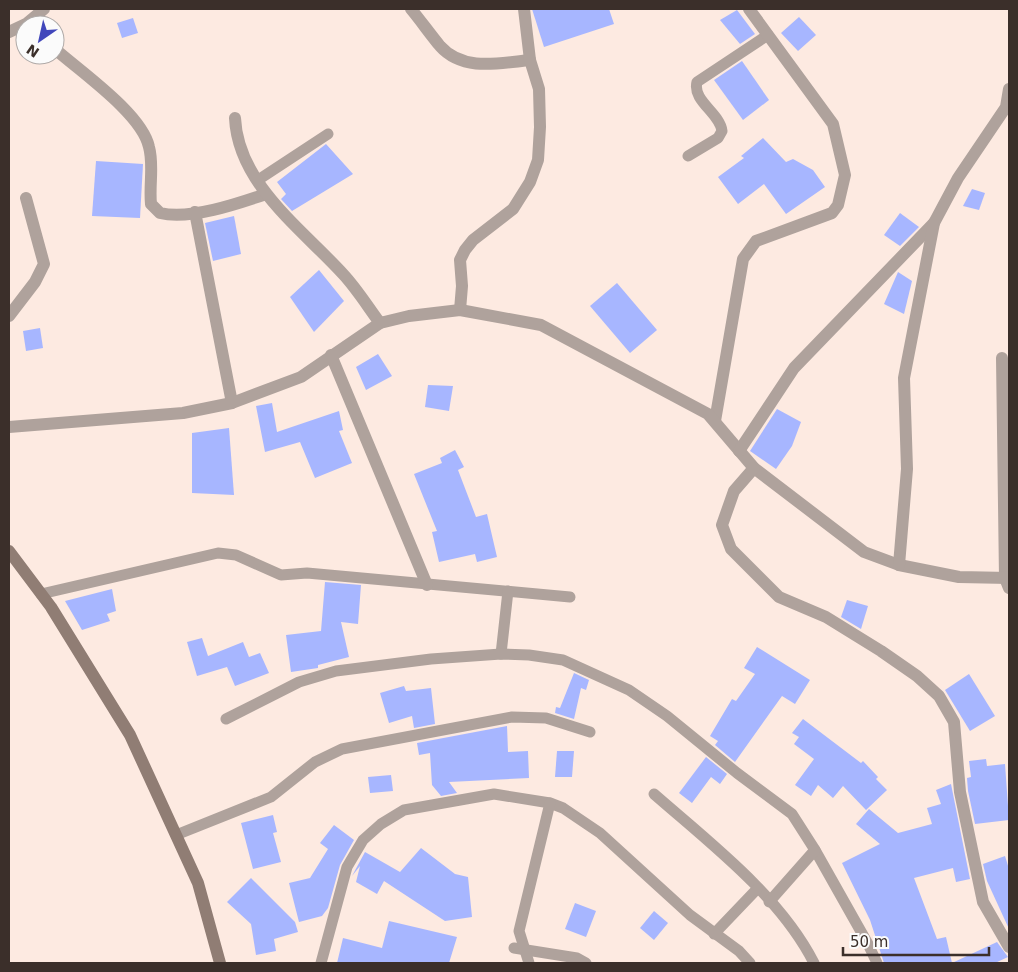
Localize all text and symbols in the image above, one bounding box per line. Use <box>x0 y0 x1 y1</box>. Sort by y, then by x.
north arrow <box>15 15 65 65</box>
text: N <box>23 41 42 61</box>
scale bar <box>843 924 989 956</box>
text: 50 m <box>850 933 888 951</box>

